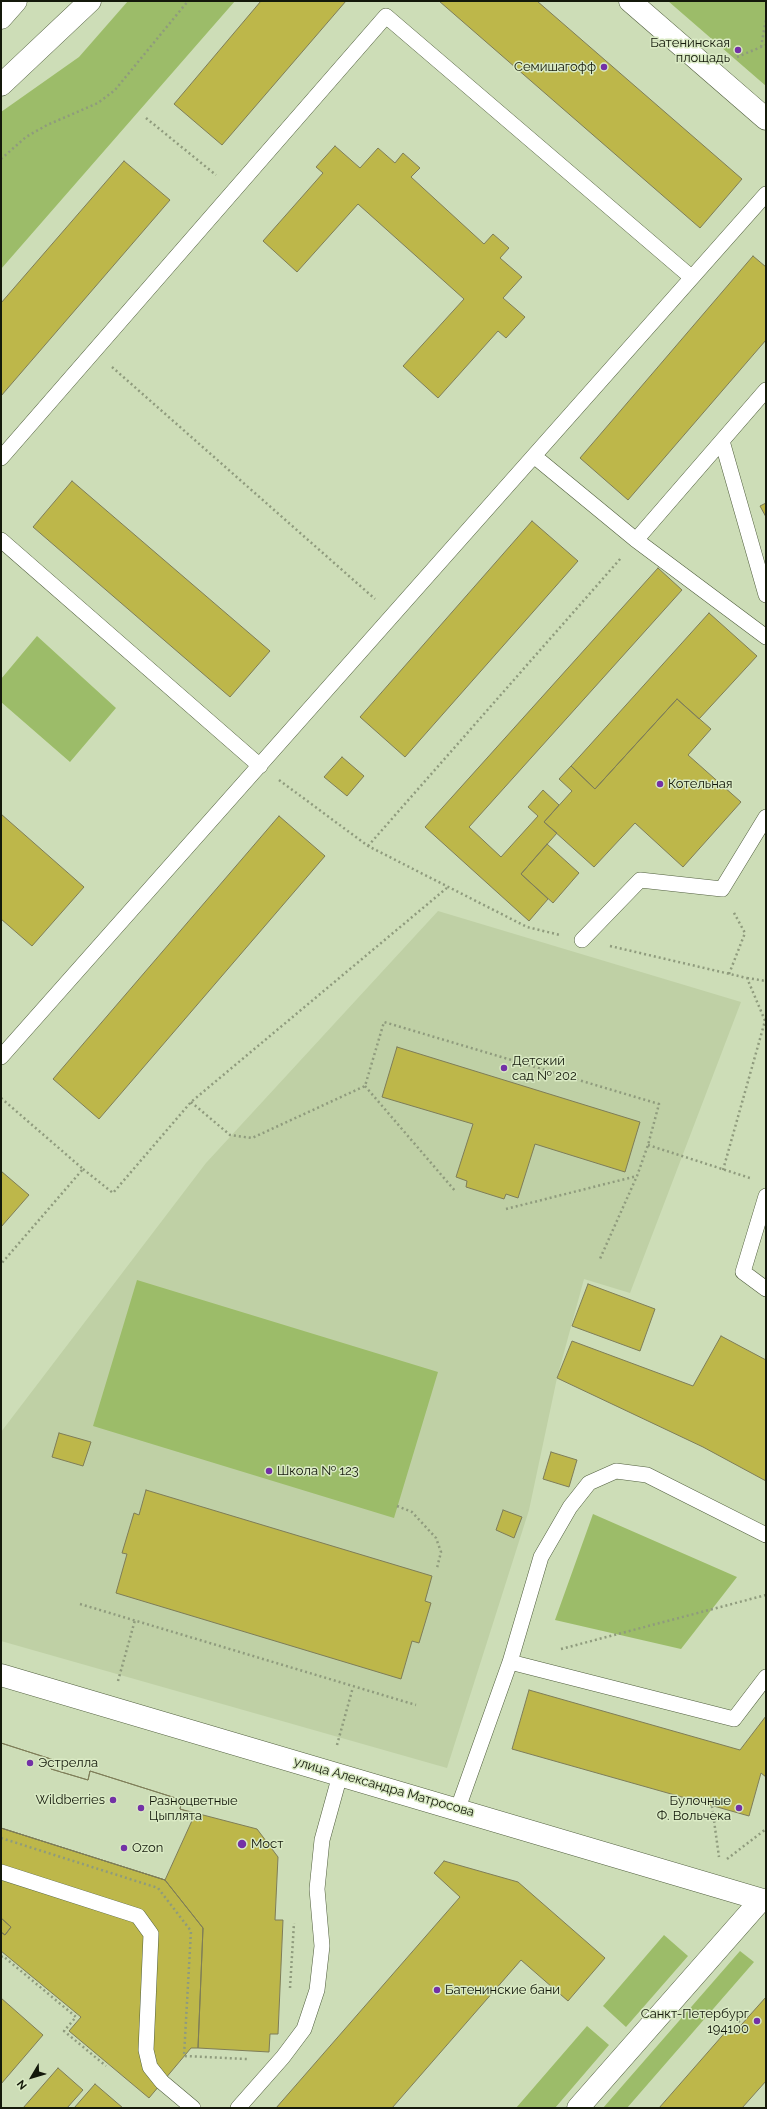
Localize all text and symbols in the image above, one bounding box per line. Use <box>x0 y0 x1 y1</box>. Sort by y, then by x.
place label: Батенинская площадь <box>650 35 730 66</box>
marker: Батенинская площадь <box>733 45 743 55</box>
place label: Семишагофф <box>514 59 596 75</box>
marker: Семишагофф <box>599 62 609 72</box>
place label: Котельная <box>668 776 733 792</box>
marker: Котельная <box>655 779 665 789</box>
place label: Детский сад № 202 <box>512 1053 577 1084</box>
marker: Детский сад № 202 <box>499 1063 509 1073</box>
place label: Школа № 123 <box>277 1463 359 1479</box>
marker: Школа № 123 <box>264 1466 274 1476</box>
street label: улица Александра Матросова <box>292 1754 476 1820</box>
place label: Эстрелла <box>38 1755 98 1771</box>
marker: Эстрелла <box>25 1758 35 1768</box>
place label: Wildberries <box>35 1792 105 1808</box>
place label: Разноцветные Цыплята <box>149 1793 238 1824</box>
place label: Булочные Ф. Вольчека <box>657 1793 731 1824</box>
marker: Wildberries <box>108 1795 118 1805</box>
marker: Разноцветные Цыплята <box>136 1803 146 1813</box>
marker: Булочные Ф. Вольчека <box>734 1803 744 1813</box>
place label: Мост <box>251 1836 283 1852</box>
marker: Мост <box>236 1838 248 1850</box>
place label: Ozon <box>132 1840 163 1856</box>
marker: Ozon <box>119 1843 129 1853</box>
place label: Батенинские бани <box>445 1982 560 1998</box>
marker: Батенинские бани <box>432 1985 442 1995</box>
place label: Санкт-Петербург 194100 <box>641 2006 749 2037</box>
marker: Санкт-Петербург 194100 <box>752 2016 762 2026</box>
north arrow <box>12 2057 52 2097</box>
text: N <box>14 2077 30 2092</box>

